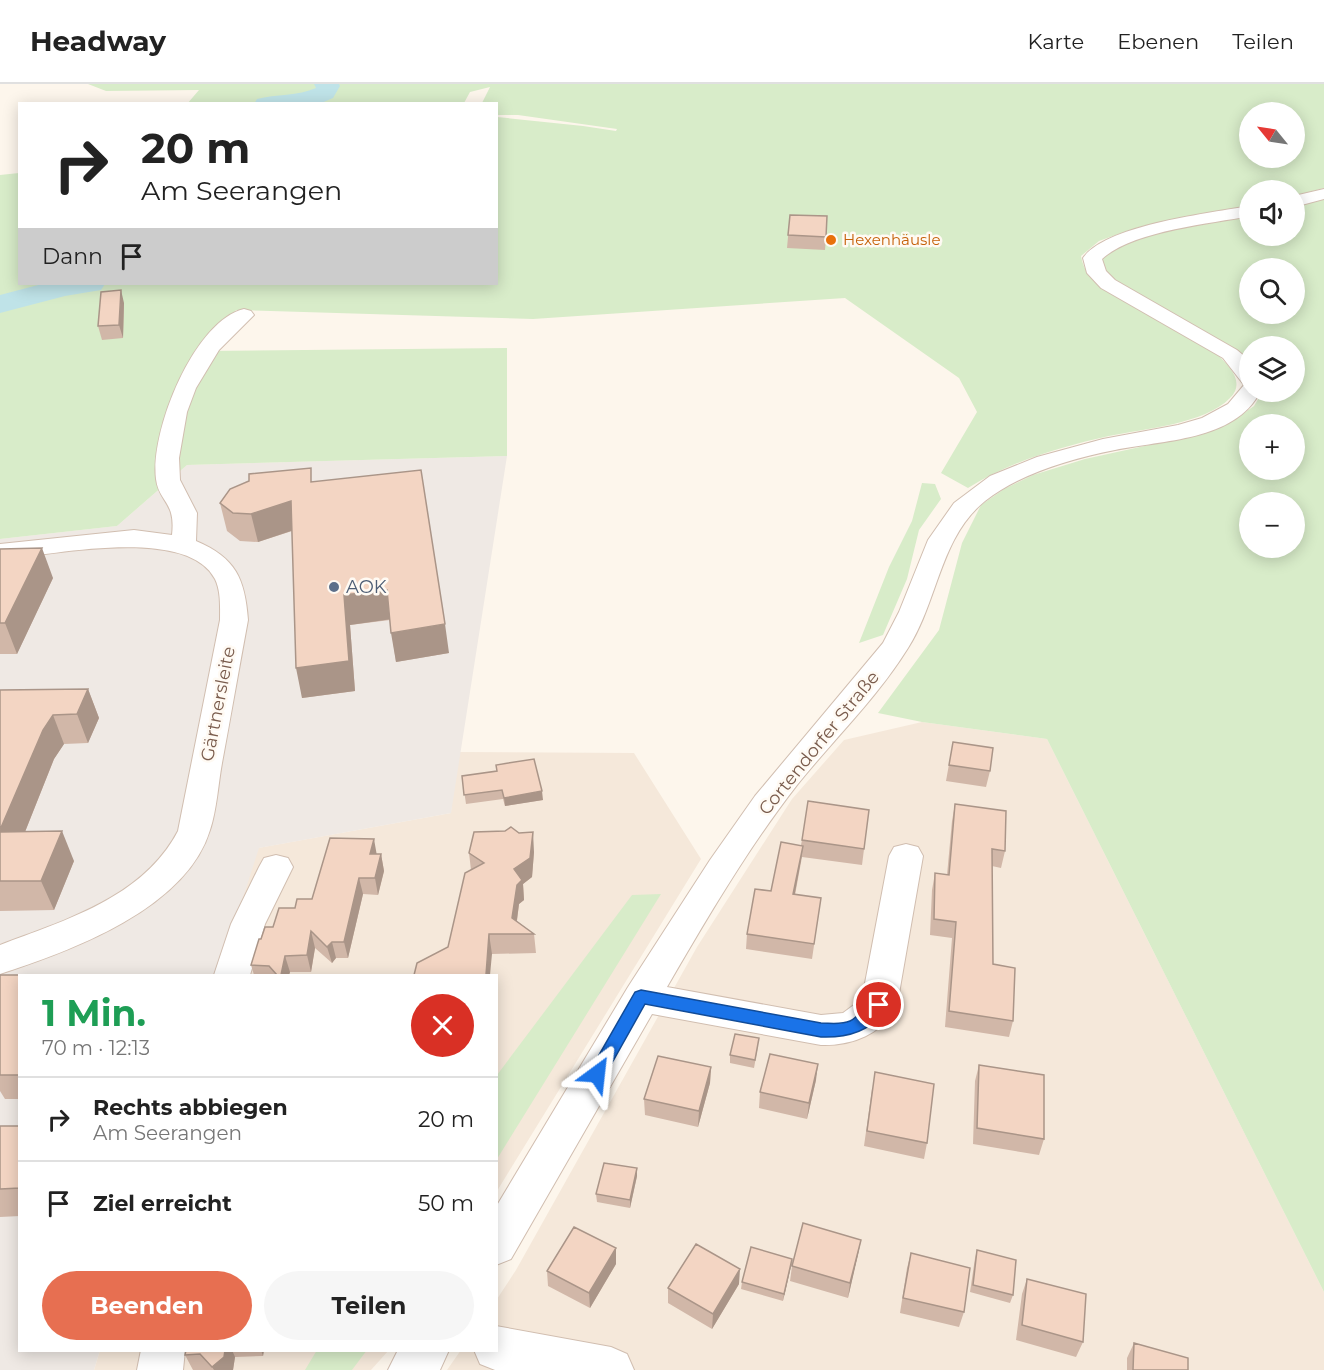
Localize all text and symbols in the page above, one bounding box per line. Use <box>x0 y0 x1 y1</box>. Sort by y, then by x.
text: Headway <box>30 24 166 58</box>
text: Karte <box>1028 29 1084 54</box>
text: Ebenen <box>1117 29 1199 54</box>
text: Teilen <box>1232 29 1294 54</box>
north arrow <box>1239 102 1305 168</box>
map controls <box>1239 102 1305 558</box>
text: 20 m <box>141 122 250 174</box>
icon: right <box>42 126 120 204</box>
text: Am Seerangen <box>141 174 342 207</box>
button: sound <box>1239 180 1305 246</box>
place label: Hexenhäusle <box>843 230 940 249</box>
marker: Hexenhäusle <box>824 233 838 247</box>
icon: arrive <box>115 240 148 273</box>
text: Dann <box>42 243 103 270</box>
button: search <box>1239 258 1305 324</box>
button: layers <box>1239 336 1305 402</box>
button: + <box>1239 414 1305 480</box>
button: − <box>1239 492 1305 558</box>
place label: AOK <box>346 576 387 598</box>
marker: AOK <box>327 580 341 594</box>
street label: Gärtnersleite <box>196 645 240 763</box>
street label: Cortendorfer Straße <box>754 666 884 819</box>
pin <box>853 979 904 1030</box>
icon: arrive <box>862 988 895 1021</box>
text: 1 Min. <box>42 991 146 1035</box>
button: close <box>411 994 474 1057</box>
text: 70 m · 12:13 <box>42 1036 150 1060</box>
position arrow <box>565 1042 629 1106</box>
text: Rechts abbiegen <box>93 1094 288 1121</box>
icon: right <box>42 1103 75 1136</box>
text: 20 m <box>418 1106 474 1133</box>
text: Am Seerangen <box>93 1121 242 1145</box>
icon: arrive <box>42 1187 75 1220</box>
text: Ziel erreicht <box>93 1190 232 1217</box>
text: 50 m <box>418 1190 474 1217</box>
button: Beenden <box>42 1271 252 1340</box>
button: Teilen <box>264 1271 474 1340</box>

